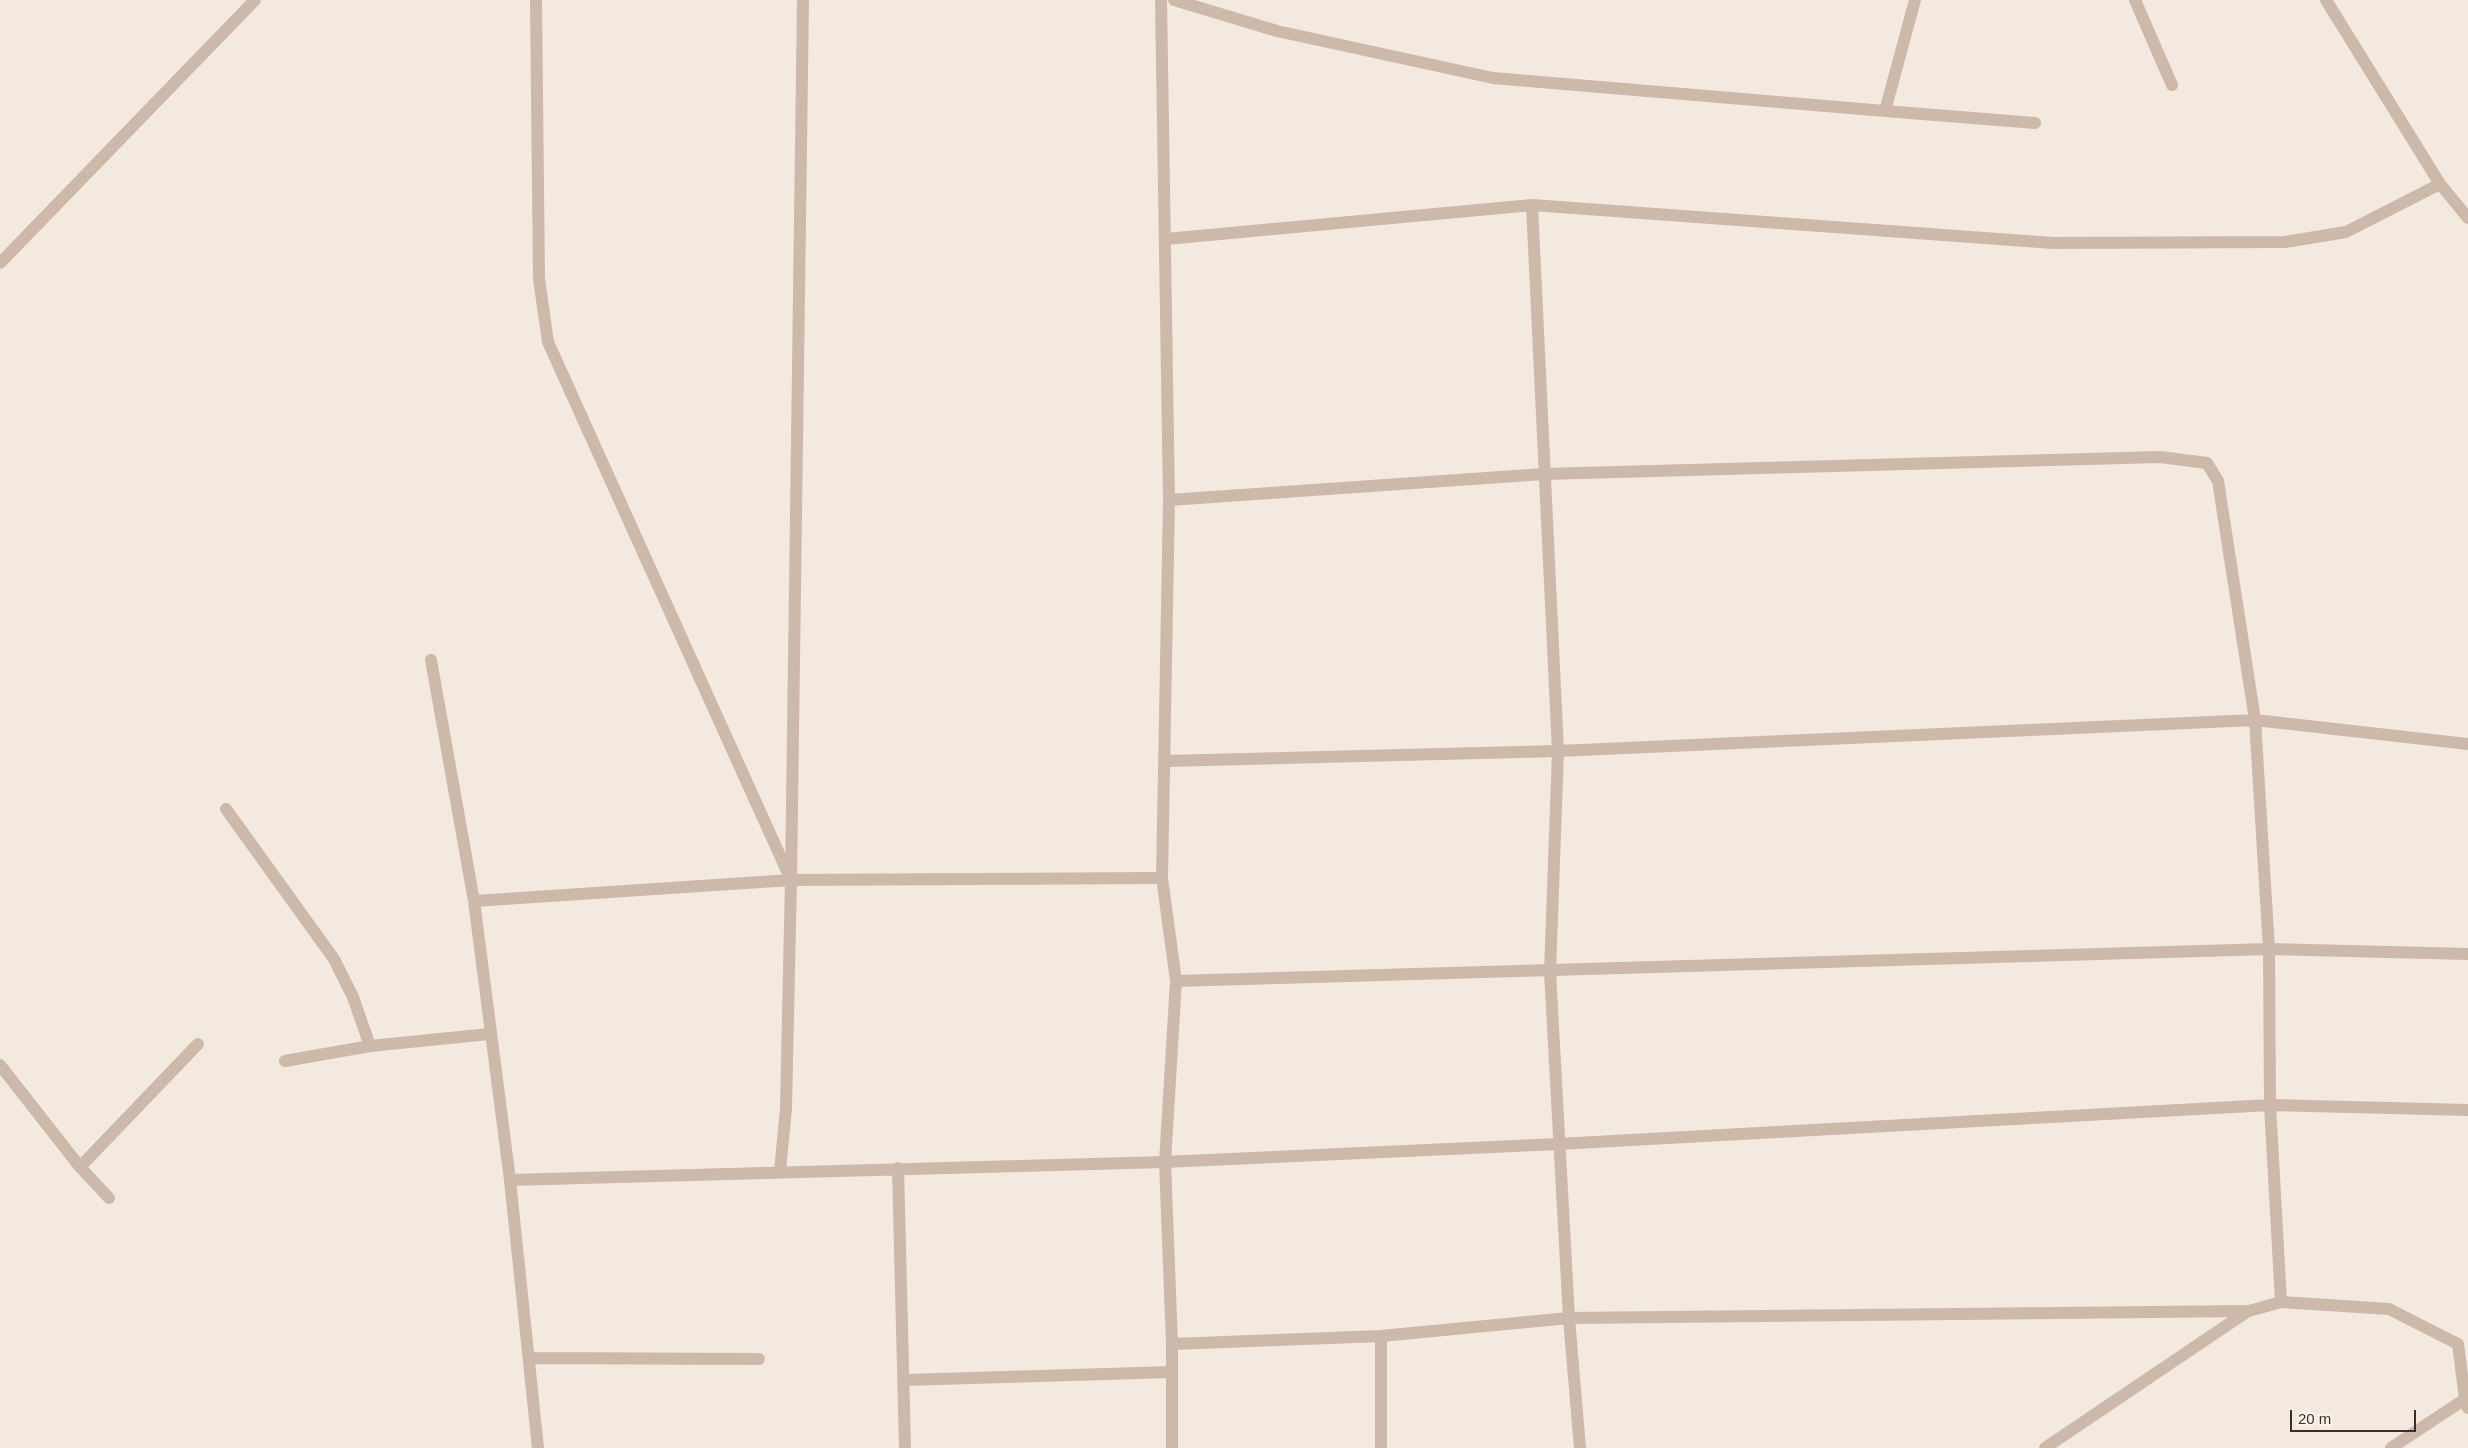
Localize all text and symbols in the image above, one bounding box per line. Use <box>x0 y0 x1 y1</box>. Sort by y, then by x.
scale bar <box>2293 1400 2419 1432</box>
text: 20 m <box>2298 1410 2331 1427</box>

